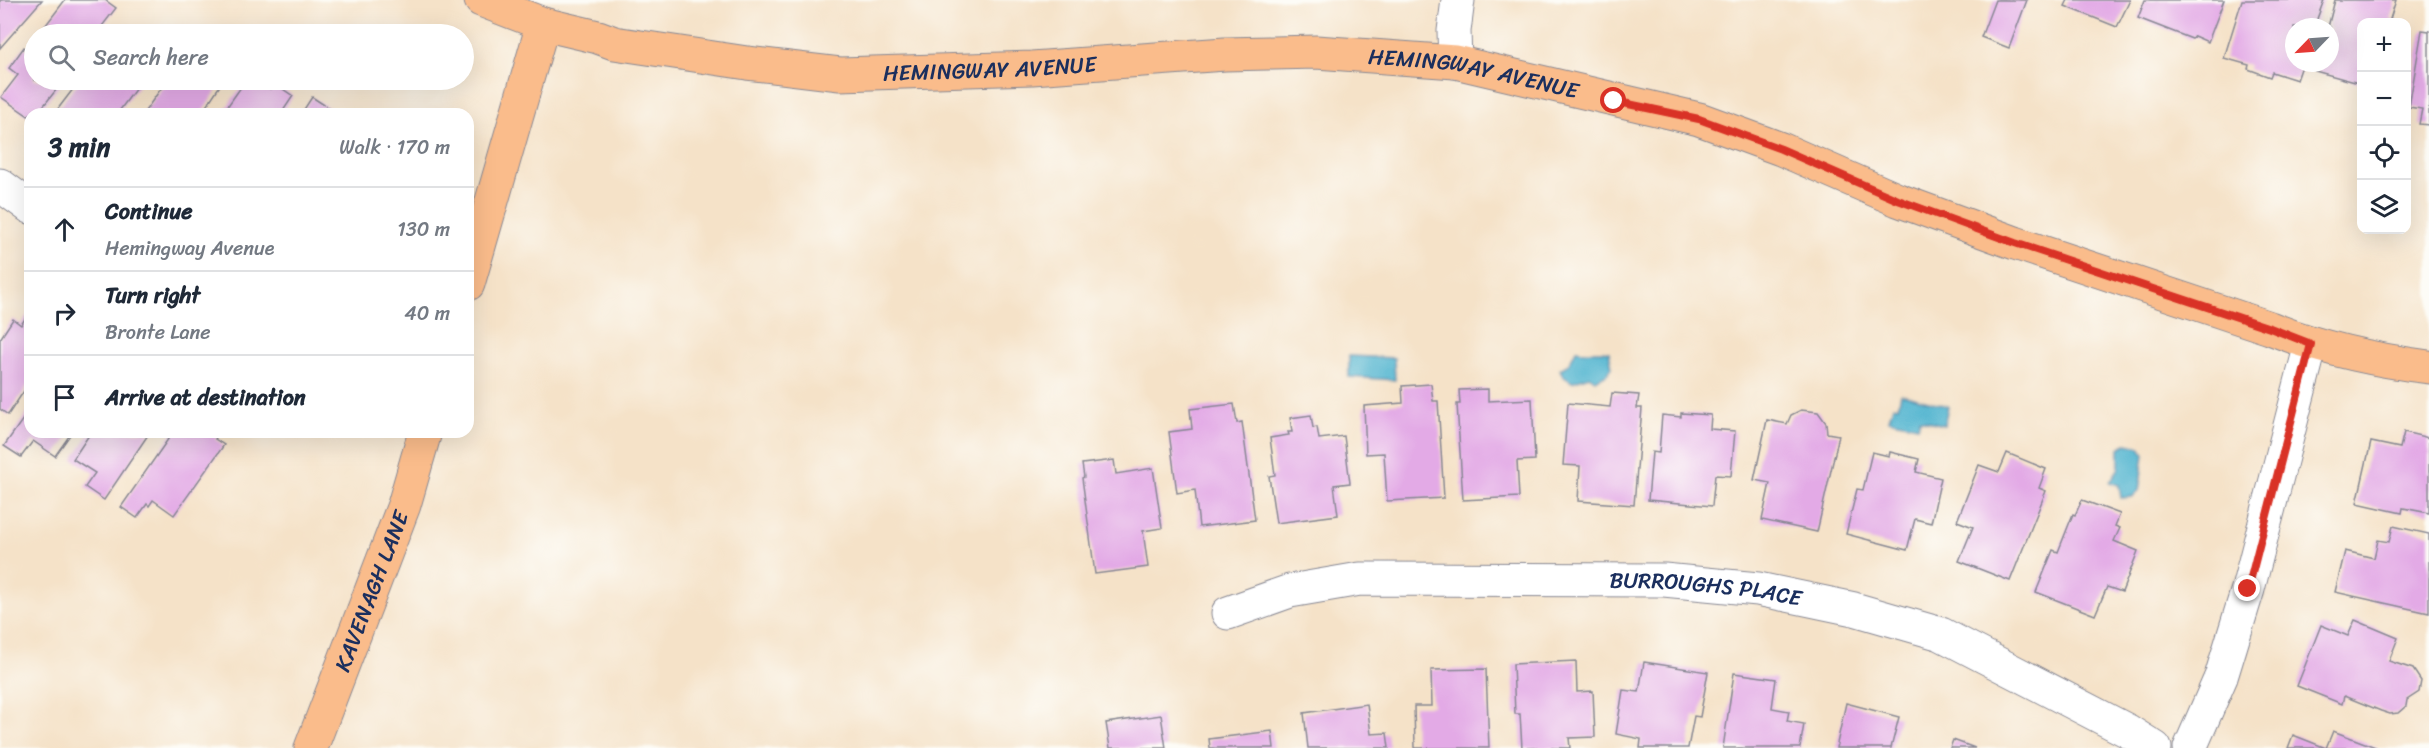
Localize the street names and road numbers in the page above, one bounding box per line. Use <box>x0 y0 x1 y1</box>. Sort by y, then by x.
street label: HEMINGWAY AVENUE <box>1367 36 1584 110</box>
street label: HEMINGWAY AVENUE <box>882 44 1099 92</box>
street label: KAVENAGH LANE <box>322 503 420 677</box>
street label: BURROUGHS PLACE <box>1609 560 1807 618</box>

